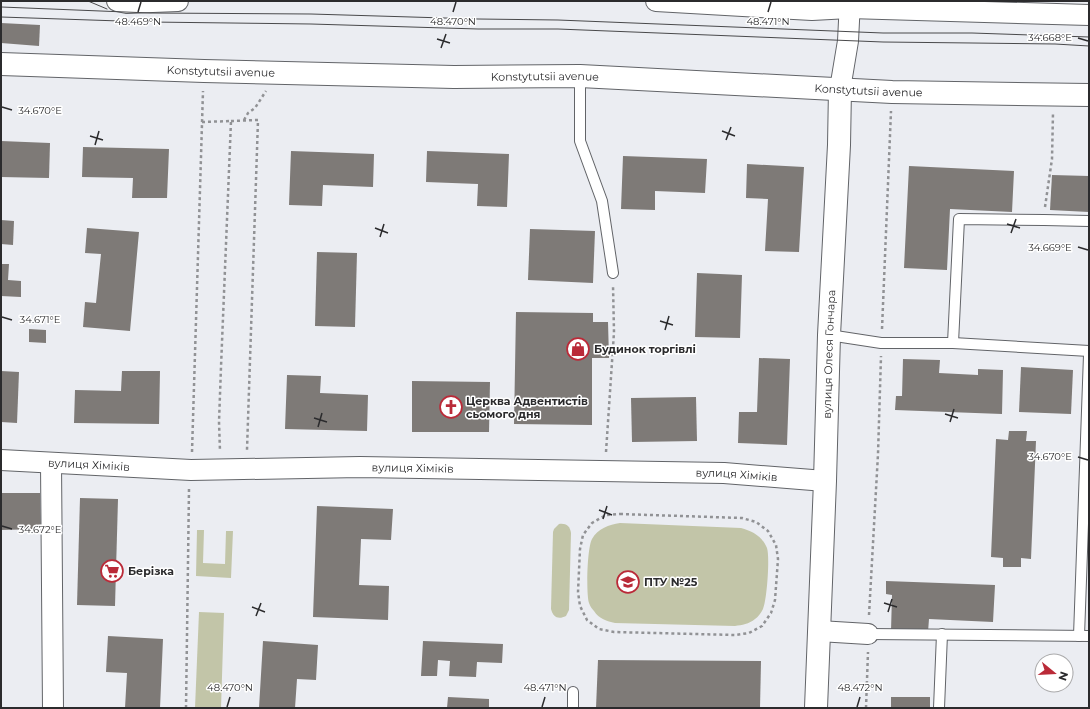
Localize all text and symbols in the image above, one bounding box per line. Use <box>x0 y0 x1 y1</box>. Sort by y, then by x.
text: 48.469°N <box>115 15 161 28</box>
text: 48.470°N <box>430 15 476 28</box>
text: 48.471°N <box>746 15 790 28</box>
text: 34.668°E <box>1028 31 1072 44</box>
street label: Konstytutsii avenue <box>167 63 276 80</box>
street label: Konstytutsii avenue <box>491 69 600 84</box>
street label: Konstytutsii avenue <box>814 81 923 99</box>
text: 34.670°E <box>18 104 62 117</box>
text: 34.669°E <box>1028 241 1072 254</box>
street label: вулиця Олеся Гончара <box>820 289 838 419</box>
text: 34.671°E <box>20 313 61 326</box>
shop icon: Будинок торгівлі <box>565 336 591 362</box>
place label: Будинок торгівлі <box>594 342 696 356</box>
church icon: Церква Адвентистів сьомого дня <box>438 394 464 420</box>
place label: Церква Адвентистів сьомого дня <box>466 394 588 421</box>
text: 34.670°E <box>1028 450 1072 463</box>
street label: вулиця Хіміків <box>48 455 130 474</box>
street label: вулиця Хіміків <box>372 460 454 476</box>
street label: вулиця Хіміків <box>695 466 778 484</box>
text: 34.672°E <box>19 523 62 536</box>
supermarket icon: Берізка <box>99 558 125 584</box>
place label: Берізка <box>128 564 174 578</box>
school or university icon: ПТУ №25 <box>615 569 641 595</box>
place label: ПТУ №25 <box>644 575 698 589</box>
north arrow <box>1034 653 1074 693</box>
text: N <box>1055 670 1072 682</box>
text: 48.470°N <box>207 681 253 694</box>
text: 48.471°N <box>523 681 567 694</box>
text: 48.472°N <box>837 681 883 694</box>

